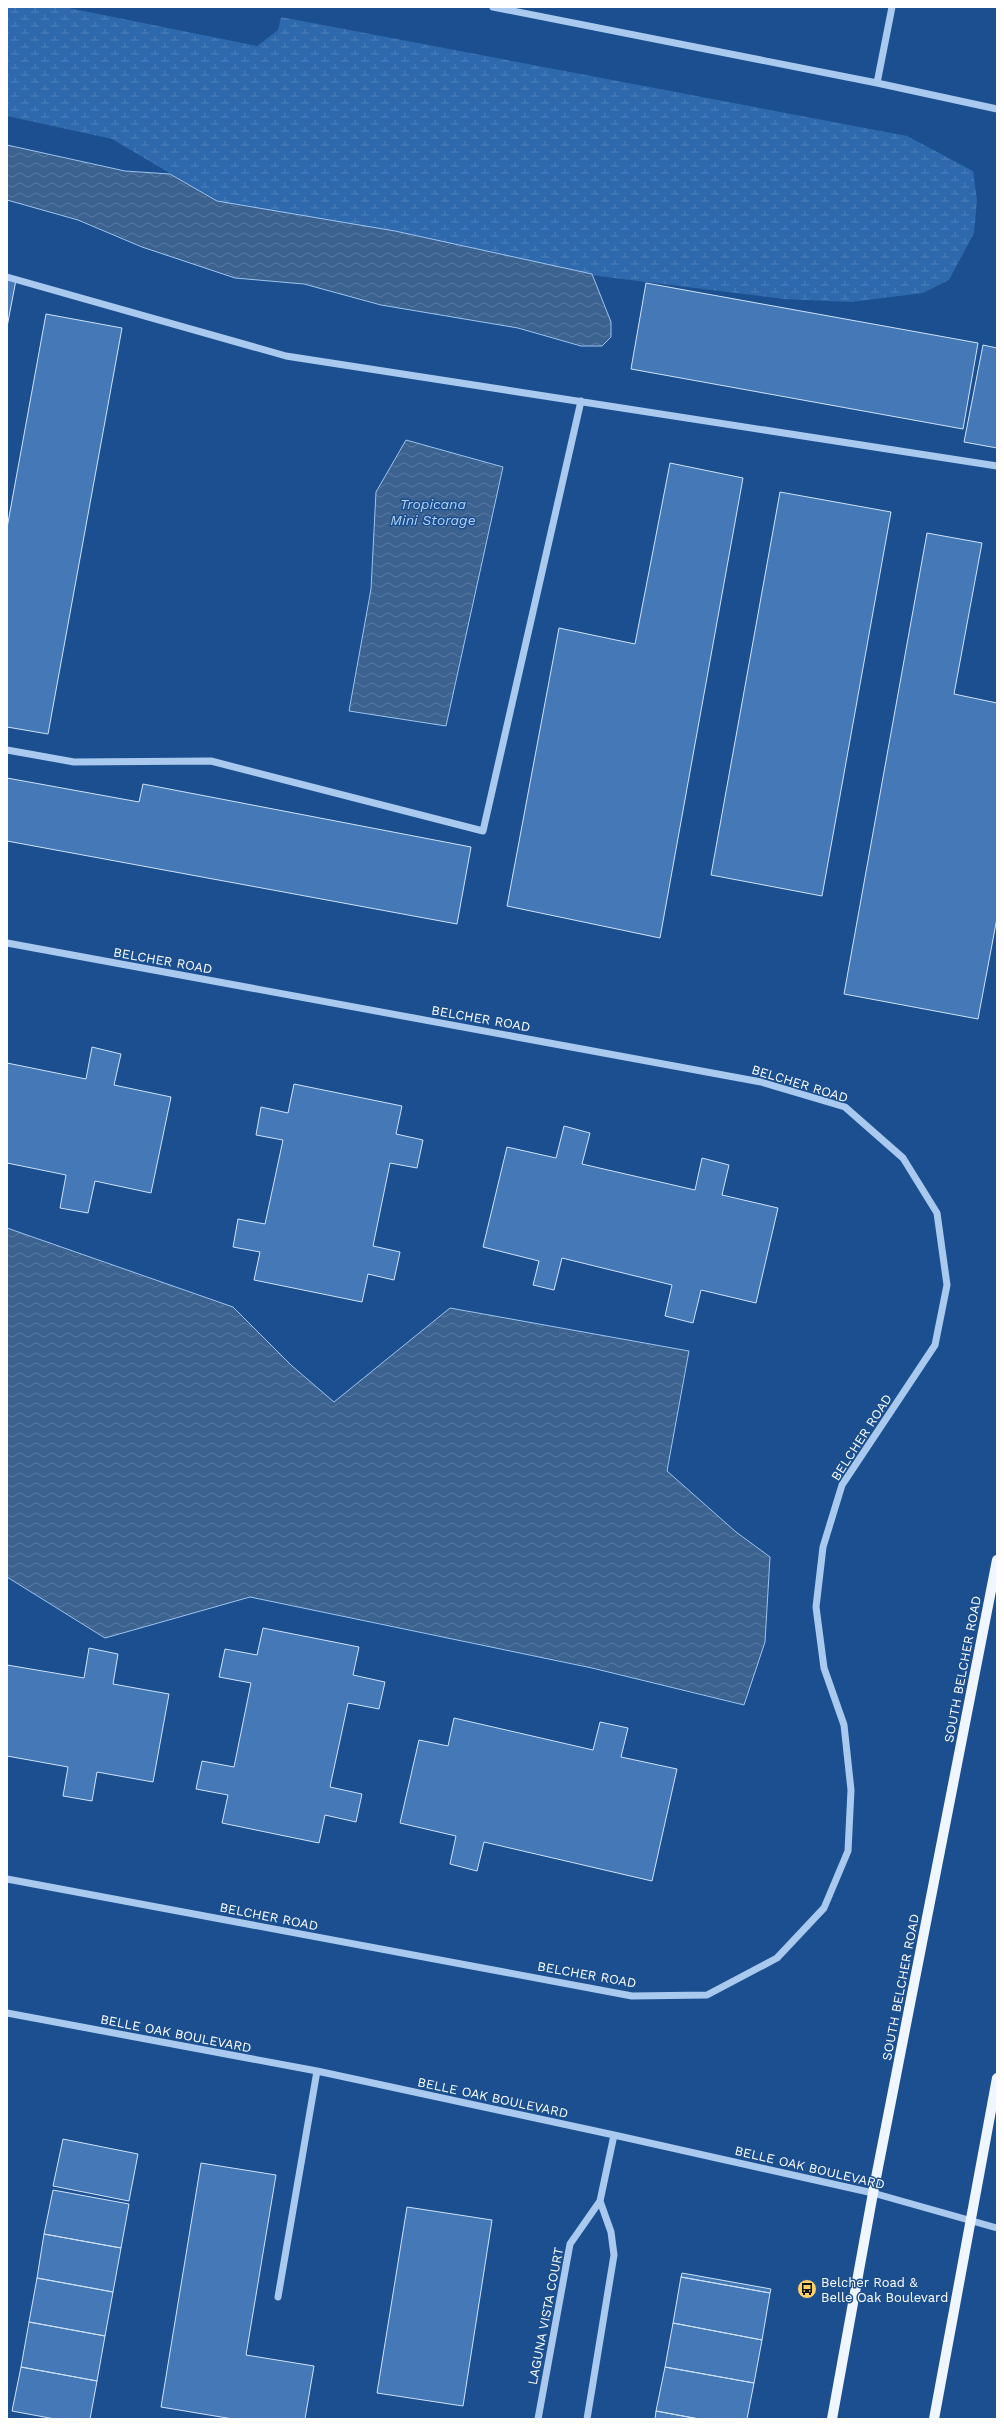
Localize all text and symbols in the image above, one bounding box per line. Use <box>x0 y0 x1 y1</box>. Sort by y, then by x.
water label: Tropicana Mini Storage <box>390 496 476 528</box>
street label: BELCHER ROAD <box>112 944 213 977</box>
street label: BELCHER ROAD <box>430 1002 531 1035</box>
street label: BELCHER ROAD <box>750 1062 850 1105</box>
street label: BELCHER ROAD <box>828 1391 895 1483</box>
street label: SOUTH BELCHER ROAD <box>941 1594 984 1744</box>
street label: BELCHER ROAD <box>218 1900 319 1933</box>
street label: SOUTH BELCHER ROAD <box>879 1912 922 2062</box>
street label: BELCHER ROAD <box>536 1958 637 1991</box>
street label: BELLE OAK BOULEVARD <box>99 2011 253 2056</box>
street label: BELLE OAK BOULEVARD <box>416 2074 570 2121</box>
street label: BELLE OAK BOULEVARD <box>733 2143 886 2192</box>
street label: LAGUNA VISTA COURT <box>525 2246 566 2386</box>
place label: Belcher Road & Belle Oak Boulevard <box>821 2275 948 2305</box>
bus stop icon: Belcher Road & Belle Oak Boulevard <box>796 2278 818 2300</box>

